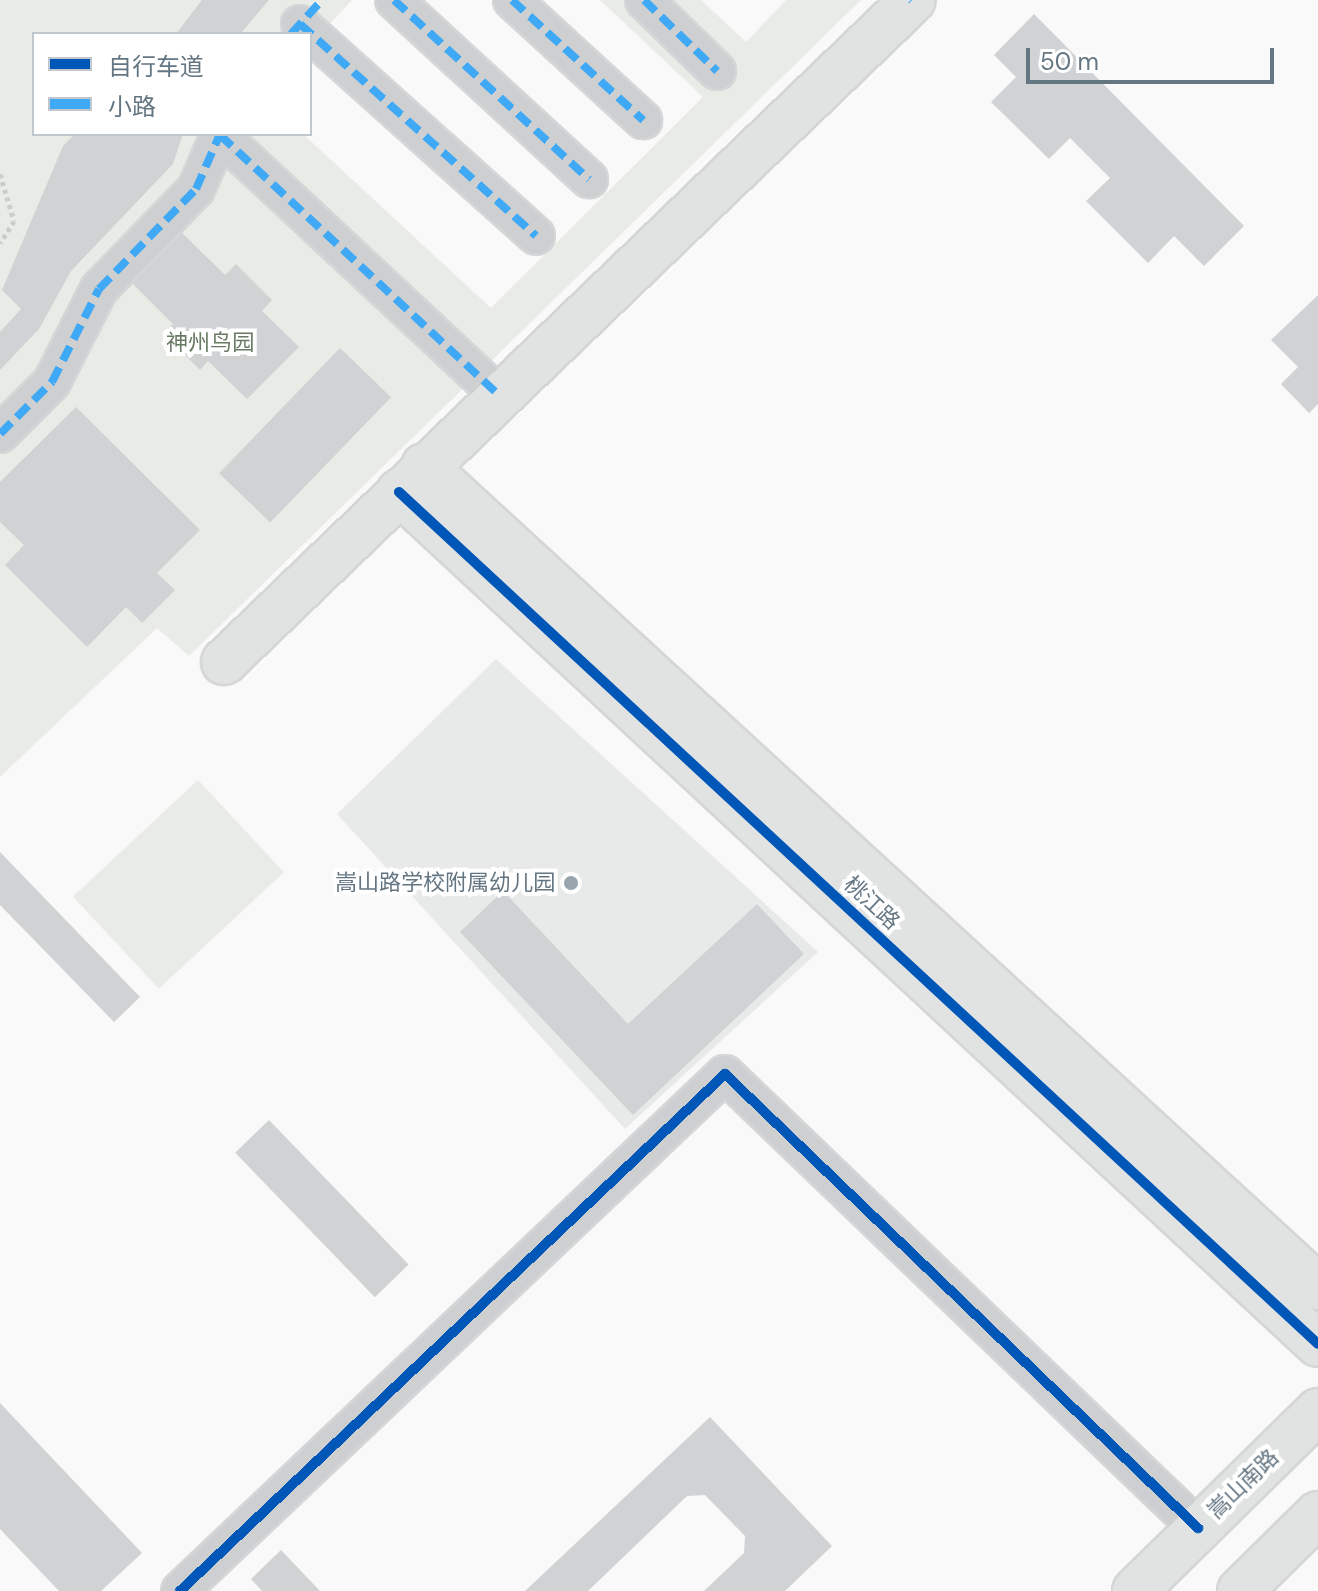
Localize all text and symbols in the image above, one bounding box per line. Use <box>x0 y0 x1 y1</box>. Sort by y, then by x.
legend <box>32 32 312 136</box>
scale bar <box>1030 32 1278 82</box>
text: 50 m <box>1040 46 1099 77</box>
text: 自行车道 <box>108 51 204 82</box>
text: 小路 <box>108 91 156 122</box>
park label: 神州鸟园 <box>166 330 254 356</box>
place label: 嵩山路学校附属幼儿园 <box>335 870 555 896</box>
street label: 桃江路 <box>839 871 905 935</box>
marker: 嵩山路学校附属幼儿园 <box>562 874 580 892</box>
street label: 嵩山南路 <box>1202 1444 1284 1524</box>

